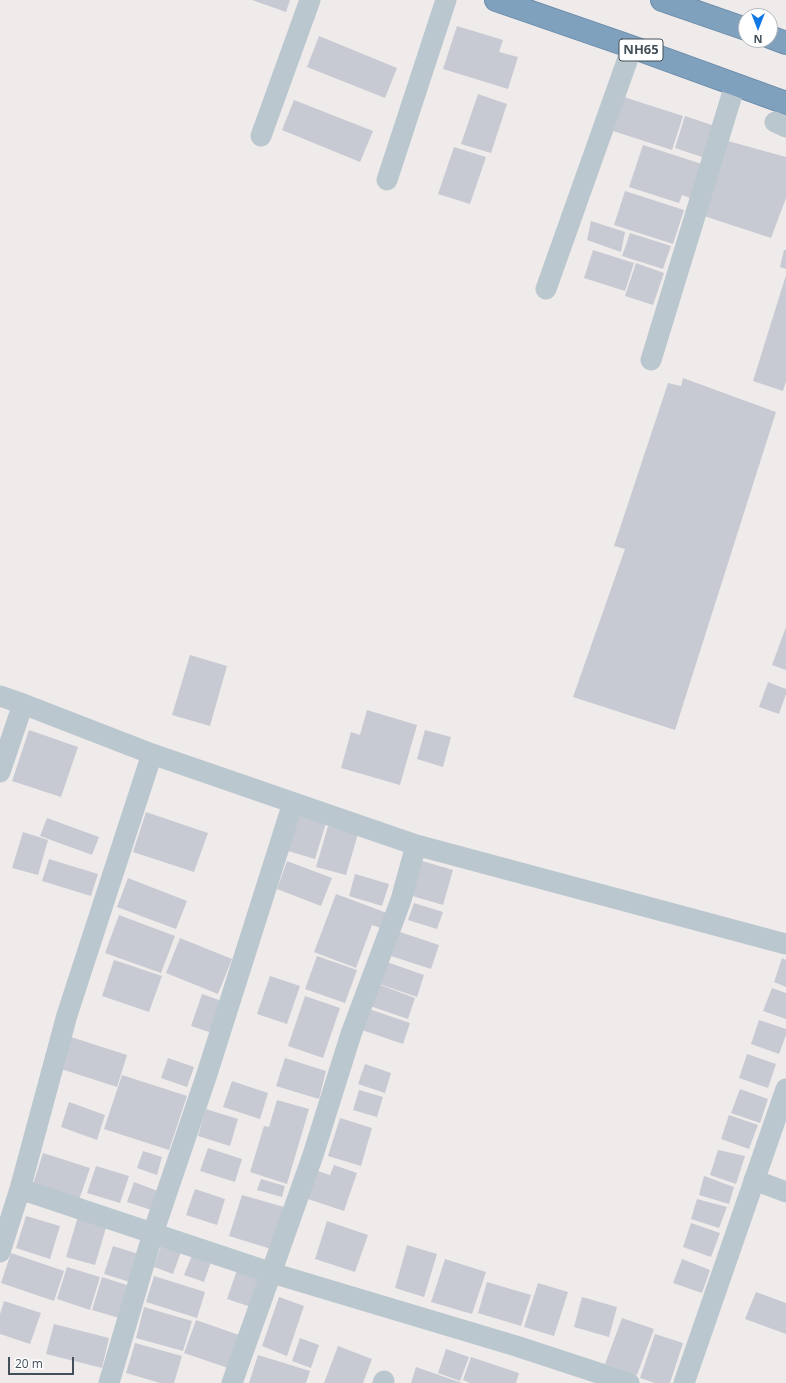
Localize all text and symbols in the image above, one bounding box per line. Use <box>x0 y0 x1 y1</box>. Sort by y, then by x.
north arrow <box>738 8 778 48</box>
text: N <box>754 32 762 47</box>
road number: NH65 <box>619 39 663 61</box>
scale bar <box>10 1349 76 1375</box>
text: 20 m <box>15 1355 43 1372</box>

